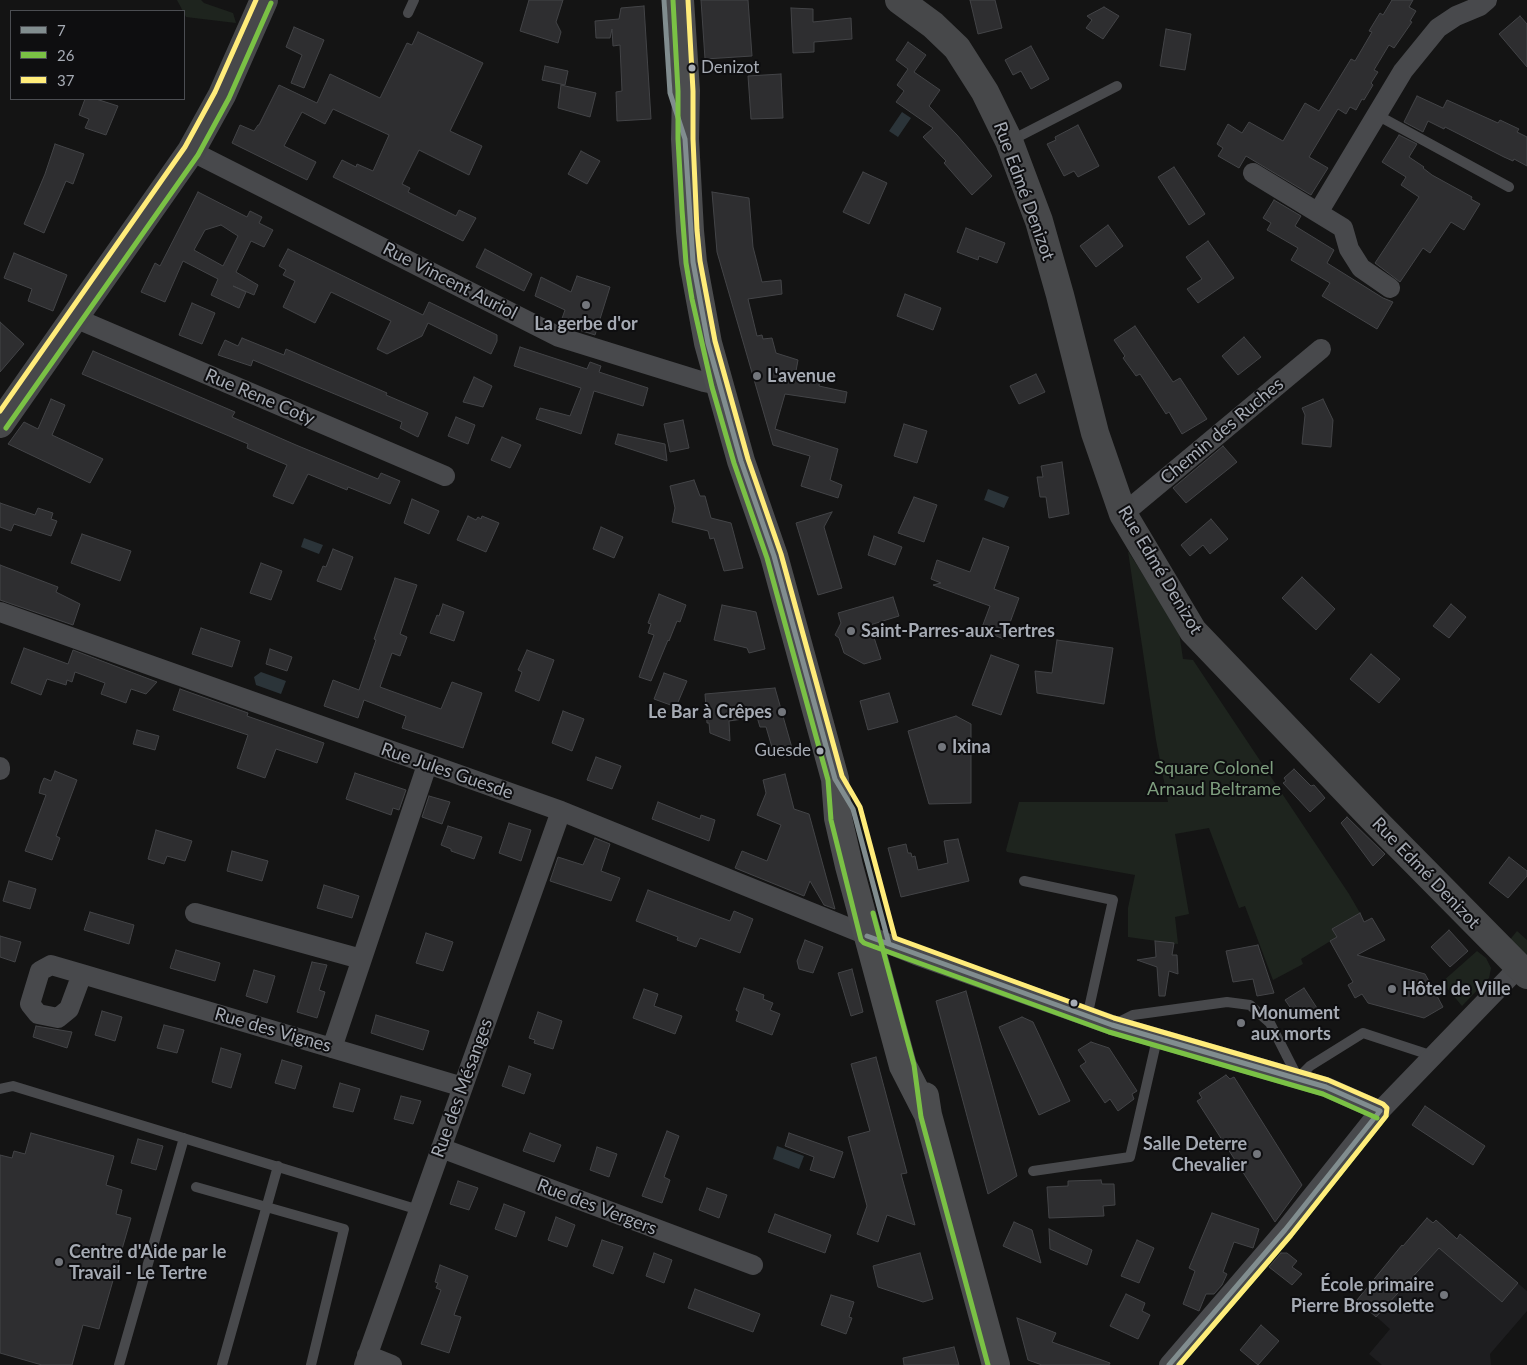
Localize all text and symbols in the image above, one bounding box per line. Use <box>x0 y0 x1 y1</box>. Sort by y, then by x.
legend <box>10 10 185 100</box>
text: 7 <box>57 21 66 39</box>
text: 26 <box>57 46 74 64</box>
place label: Denizot <box>701 58 759 78</box>
marker: Denizot <box>687 63 697 73</box>
text: 37 <box>57 71 74 89</box>
street label: Rue Edmé Denizot <box>989 119 1059 263</box>
street label: Rue Vincent Auriol <box>379 238 521 324</box>
marker: La gerbe d'or <box>580 299 592 311</box>
place label: La gerbe d'or <box>534 313 638 335</box>
street label: Rue Rene Coty <box>202 364 318 430</box>
place label: L'avenue <box>767 365 836 387</box>
marker: L'avenue <box>751 370 763 382</box>
street label: Chemin des Ruches <box>1156 373 1288 489</box>
street label: Rue Edmé Denizot <box>1113 502 1207 638</box>
place label: Saint-Parres-aux-Tertres <box>861 620 1055 642</box>
marker: Saint-Parres-aux-Tertres <box>845 625 857 637</box>
place label: Le Bar à Crêpes <box>648 701 772 723</box>
marker: Le Bar à Crêpes <box>776 706 788 718</box>
place label: Ixina <box>952 736 991 758</box>
street label: Rue Jules Guesde <box>378 738 516 804</box>
place label: Guesde <box>754 741 811 761</box>
marker: Ixina <box>936 741 948 753</box>
marker: Guesde <box>815 746 825 756</box>
park label: Square Colonel Arnaud Beltrame <box>1147 757 1281 800</box>
street label: Rue Edmé Denizot <box>1368 813 1484 933</box>
place label: Hôtel de Ville <box>1402 978 1511 1000</box>
marker: Hôtel de Ville <box>1386 983 1398 995</box>
unlabelled marker <box>1069 998 1079 1008</box>
place label: Monument aux morts <box>1251 1002 1340 1044</box>
street label: Rue des Vignes <box>212 1003 334 1057</box>
street label: Rue des Mésanges <box>427 1016 497 1160</box>
marker: Monument aux morts <box>1235 1017 1247 1029</box>
place label: Salle Deterre Chevalier <box>1143 1133 1247 1176</box>
marker: Salle Deterre Chevalier <box>1251 1148 1263 1160</box>
street label: Rue des Vergers <box>534 1174 660 1240</box>
place label: Centre d'Aide par le Travail - Le Tertre <box>69 1241 226 1284</box>
marker: Centre d'Aide par le Travail - Le Tertre <box>53 1256 65 1268</box>
place label: École primaire Pierre Brossolette <box>1291 1274 1434 1316</box>
marker: École primaire Pierre Brossolette <box>1438 1289 1450 1301</box>

